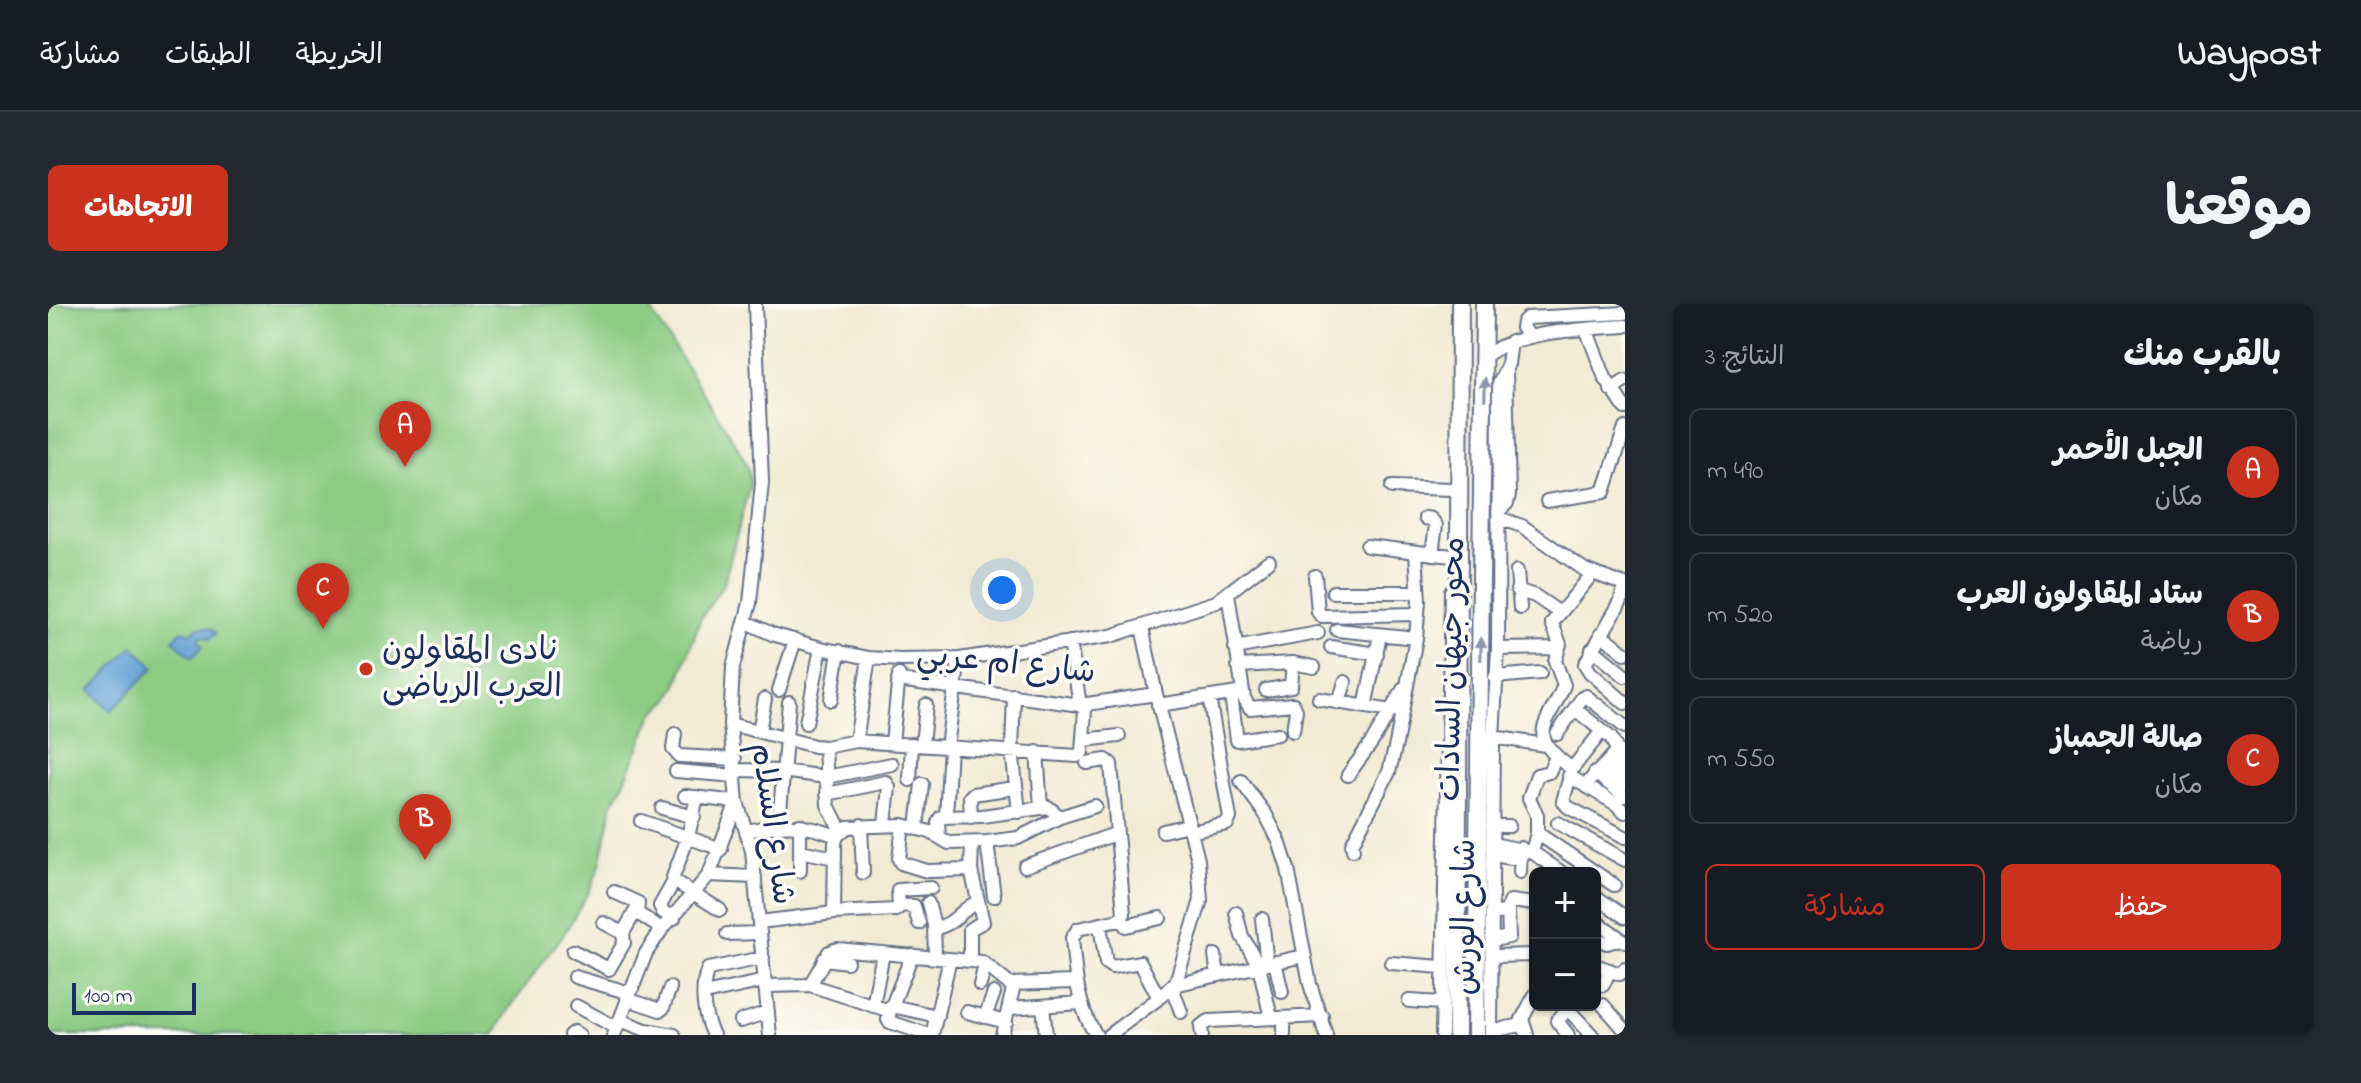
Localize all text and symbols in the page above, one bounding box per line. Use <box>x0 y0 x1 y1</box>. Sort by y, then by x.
text: Waypost <box>2177 27 2321 83</box>
text: مشاركة <box>40 36 121 77</box>
text: الطبقات <box>165 36 251 77</box>
text: الخريطة <box>295 36 383 77</box>
button: الاتجاهات <box>48 165 228 251</box>
text: موقعنا <box>2165 170 2313 251</box>
text: بالقرب منك <box>2123 332 2281 382</box>
text: النتائج: 3 <box>1705 339 1784 377</box>
one-way arrow <box>1478 376 1491 401</box>
pin: A <box>379 401 431 467</box>
text: الجبل الأحمر <box>2054 430 2203 474</box>
text: 490 m <box>1707 453 1763 491</box>
text: A <box>2245 453 2261 491</box>
text: مكان <box>2155 480 2203 518</box>
street label: محور جيهان السادات <box>1427 536 1479 802</box>
pin: C <box>297 563 349 629</box>
your location <box>982 570 1022 610</box>
text: ستاد المقاولون العرب <box>1956 574 2203 618</box>
text: 520 m <box>1707 597 1773 635</box>
text: B <box>2244 597 2262 635</box>
text: رياضة <box>2141 624 2203 662</box>
place label: نادى المقاولون العرب الرياضى <box>382 628 562 712</box>
street label: شارع ام عربي <box>914 632 1098 699</box>
one-way arrow <box>1475 636 1487 661</box>
marker: نادى المقاولون العرب الرياضى <box>357 660 375 678</box>
text: صالة الجمباز <box>2051 718 2203 762</box>
street label: شارع السلام <box>736 740 806 908</box>
text: 550 m <box>1707 741 1775 779</box>
text: C <box>2246 741 2260 779</box>
text: مكان <box>2155 768 2203 806</box>
pin: B <box>399 794 451 860</box>
street label: شارع الورش <box>1443 839 1490 995</box>
button: مشاركة <box>1705 864 1985 950</box>
button: حفظ <box>2001 864 2281 950</box>
map controls <box>1529 867 1601 1011</box>
button: + <box>1529 867 1601 939</box>
button: − <box>1529 939 1601 1011</box>
scale bar <box>72 979 196 1015</box>
text: 100 m <box>84 981 133 1013</box>

